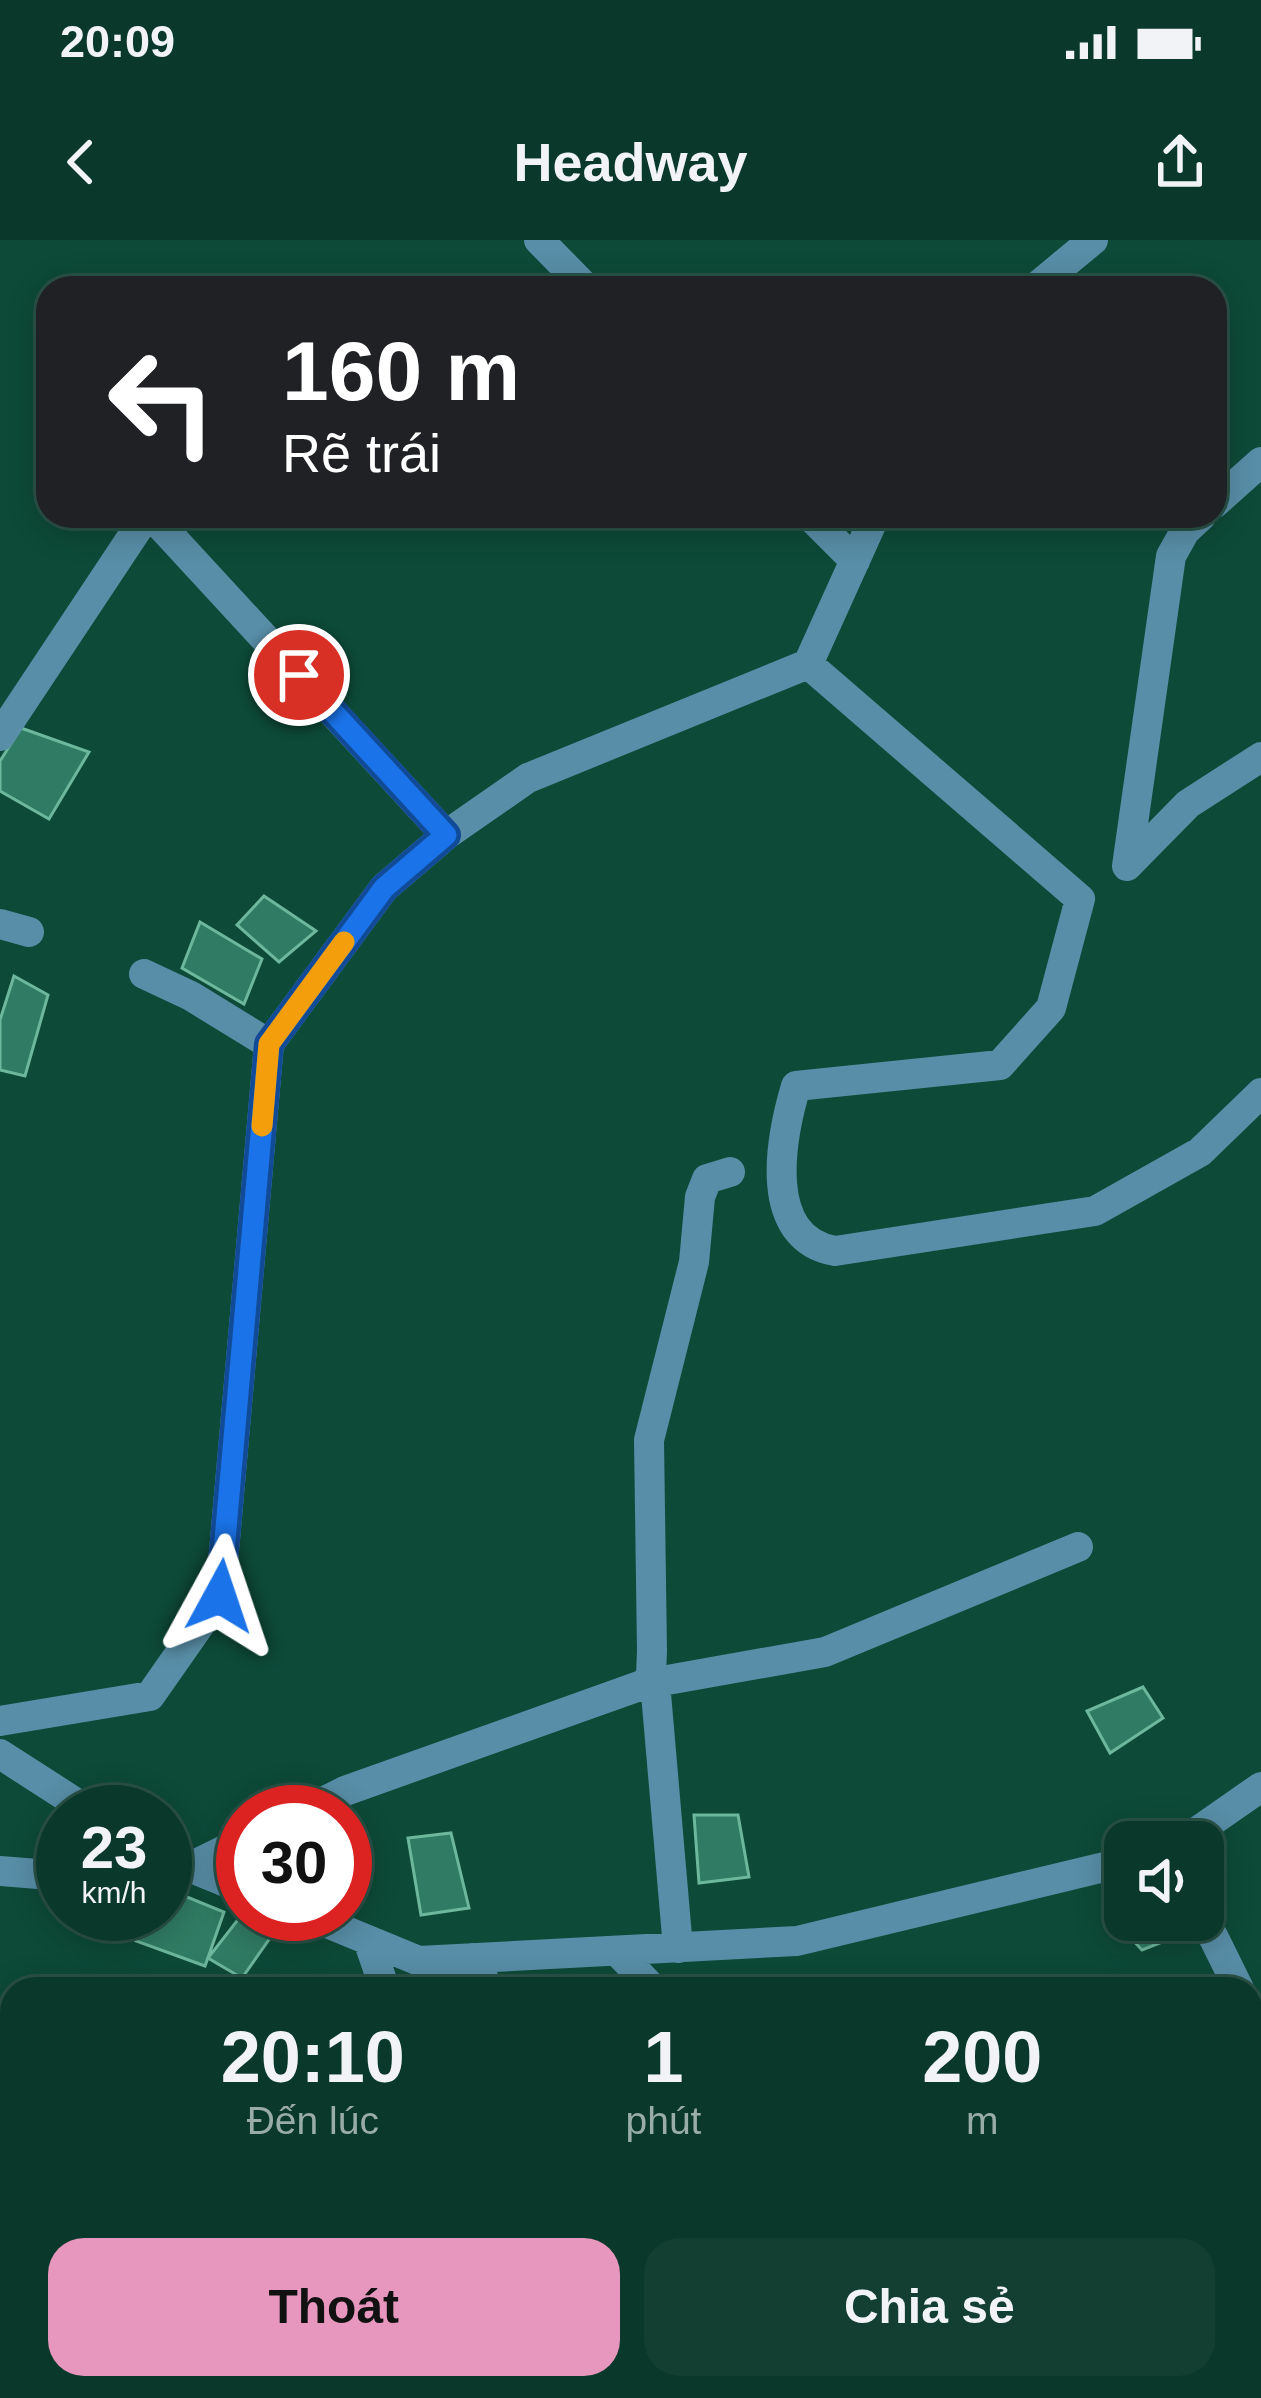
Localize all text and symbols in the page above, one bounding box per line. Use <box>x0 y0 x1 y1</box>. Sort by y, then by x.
text: 20:09 <box>60 16 175 67</box>
icon: back <box>48 129 114 195</box>
icon: share <box>1147 129 1213 195</box>
text: Headway <box>513 132 748 192</box>
icon: left <box>84 324 240 480</box>
text: 160 m <box>282 324 520 418</box>
text: Rẽ trái <box>282 423 441 483</box>
pin <box>248 624 350 726</box>
icon: arrive <box>266 642 332 708</box>
position arrow <box>157 1533 283 1659</box>
speed limit sign: 30 <box>216 1785 372 1941</box>
text: 23 <box>81 1814 147 1881</box>
map controls <box>1104 1821 1224 1941</box>
button: sound <box>1104 1821 1224 1941</box>
text: km/h <box>81 1876 147 1909</box>
text: 20:10 <box>221 2017 405 2097</box>
text: 1 <box>643 2017 684 2097</box>
text: 200 <box>922 2017 1042 2097</box>
text: Đến lúc <box>247 2099 379 2142</box>
text: phút <box>626 2099 701 2142</box>
text: m <box>966 2099 998 2142</box>
button: Thoát <box>48 2238 620 2376</box>
button: Chia sẻ <box>644 2238 1215 2376</box>

